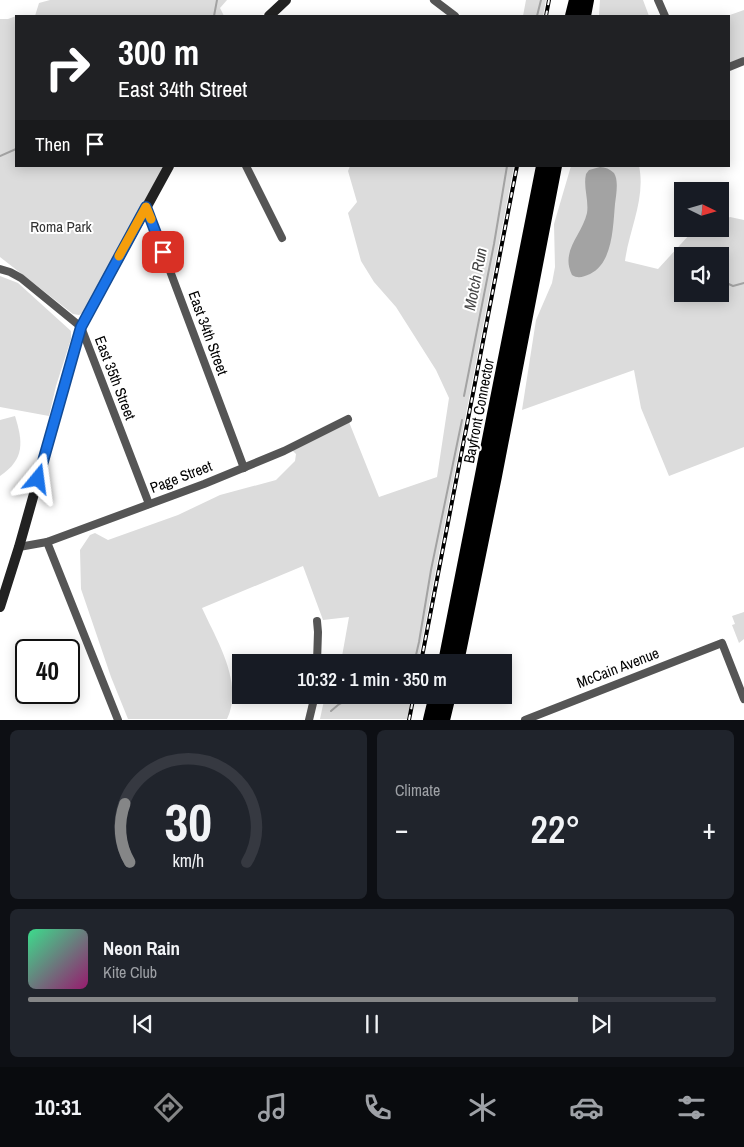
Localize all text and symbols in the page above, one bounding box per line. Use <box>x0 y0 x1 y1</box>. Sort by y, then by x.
text: 300 m <box>118 29 199 76</box>
icon: right <box>35 35 100 100</box>
text: East 34th Street <box>118 74 247 104</box>
icon: arrive <box>81 130 109 158</box>
text: Then <box>35 131 71 157</box>
north arrow <box>674 182 729 238</box>
map controls <box>674 182 729 302</box>
park label: Roma Park <box>30 216 93 237</box>
pin <box>142 231 184 273</box>
icon: arrive <box>149 238 177 266</box>
water label: Motch Run <box>458 246 492 312</box>
button: sound <box>674 247 729 302</box>
street label: East 34th Street <box>184 288 234 378</box>
street label: East 35th Street <box>90 333 141 423</box>
street label: Bayfront Connector <box>458 357 499 465</box>
position arrow <box>11 452 63 504</box>
street label: Page Street <box>147 455 215 498</box>
speed limit sign: 40 <box>15 639 80 704</box>
street label: McCain Avenue <box>574 642 662 693</box>
text: 10:32 · 1 min · 350 m <box>297 666 447 692</box>
text: Climate <box>395 779 440 801</box>
text: 30 <box>165 787 212 857</box>
text: 22° <box>531 804 580 855</box>
text: − <box>395 810 408 848</box>
text: + <box>703 810 716 848</box>
text: km/h <box>173 849 204 873</box>
text: Neon Rain <box>103 935 180 961</box>
text: Kite Club <box>103 961 157 983</box>
icon: previous <box>129 1010 157 1038</box>
icon: pause <box>358 1010 386 1038</box>
icon: next <box>587 1010 615 1038</box>
icon: directions <box>151 1090 186 1125</box>
icon: music <box>255 1090 290 1125</box>
icon: phone <box>360 1090 395 1125</box>
icon: climate <box>465 1090 500 1125</box>
icon: car <box>569 1090 604 1125</box>
icon: filters <box>674 1090 709 1125</box>
text: 10:31 <box>35 1092 81 1122</box>

